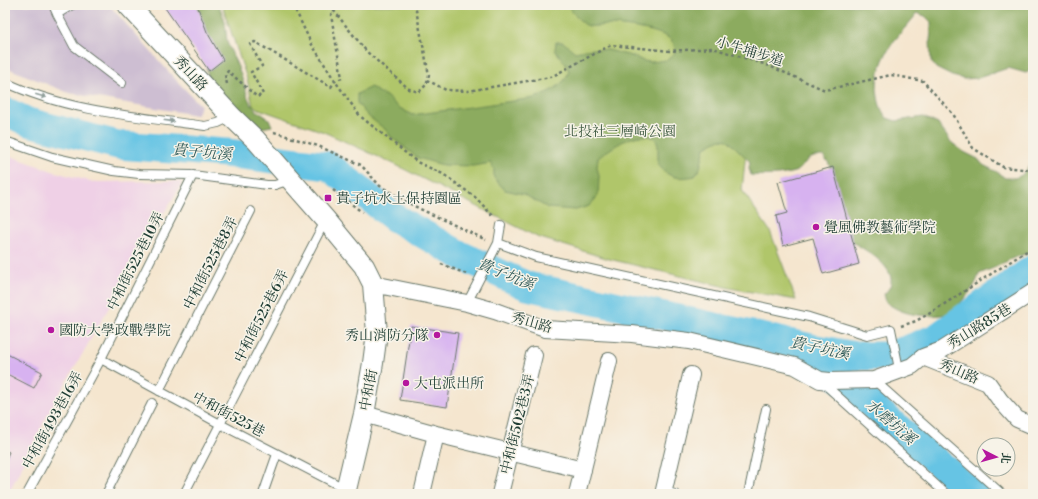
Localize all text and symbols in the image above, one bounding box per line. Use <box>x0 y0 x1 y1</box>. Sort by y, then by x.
street label: 小牛埔步道 <box>714 33 786 71</box>
street label: 秀山路 <box>169 52 211 95</box>
one-way arrow <box>36 93 48 99</box>
one-way arrow <box>163 118 175 124</box>
park label: 北投社三層崎公園 <box>564 123 676 141</box>
water label: 貴子坑溪 <box>171 140 235 165</box>
place label: 貴子坑水土保持園區 <box>336 190 462 208</box>
marker: 貴子坑水土保持園區 <box>323 193 333 203</box>
street label: 中和街525巷10弄 <box>103 209 168 314</box>
street label: 中和街525巷8弄 <box>180 214 242 313</box>
place label: 覺風佛教藝術學院 <box>824 219 936 237</box>
marker: 覺風佛教藝術學院 <box>811 222 821 232</box>
water label: 貴子坑溪 <box>474 254 539 295</box>
street label: 中和街525巷6弄 <box>231 267 293 366</box>
street label: 秀山路85巷 <box>944 300 1015 354</box>
street label: 秀山路 <box>509 309 554 337</box>
place label: 國防大學政戰學院 <box>59 322 171 340</box>
marker: 國防大學政戰學院 <box>46 325 56 335</box>
place label: 秀山消防分隊 <box>345 327 429 345</box>
marker: 秀山消防分隊 <box>432 330 442 340</box>
water label: 貴子坑溪 <box>789 333 853 364</box>
street label: 秀山路 <box>936 355 981 388</box>
street label: 中和街 <box>356 368 382 413</box>
street label: 中和街493巷16弄 <box>19 369 87 472</box>
street label: 中和街502巷3弄 <box>497 372 539 476</box>
place label: 大屯派出所 <box>414 375 484 393</box>
marker: 大屯派出所 <box>401 378 411 388</box>
street label: 中和街525巷 <box>189 388 268 441</box>
water label: 水磨坑溪 <box>862 396 921 451</box>
north arrow <box>976 437 1016 477</box>
text: 北 <box>997 452 1012 464</box>

